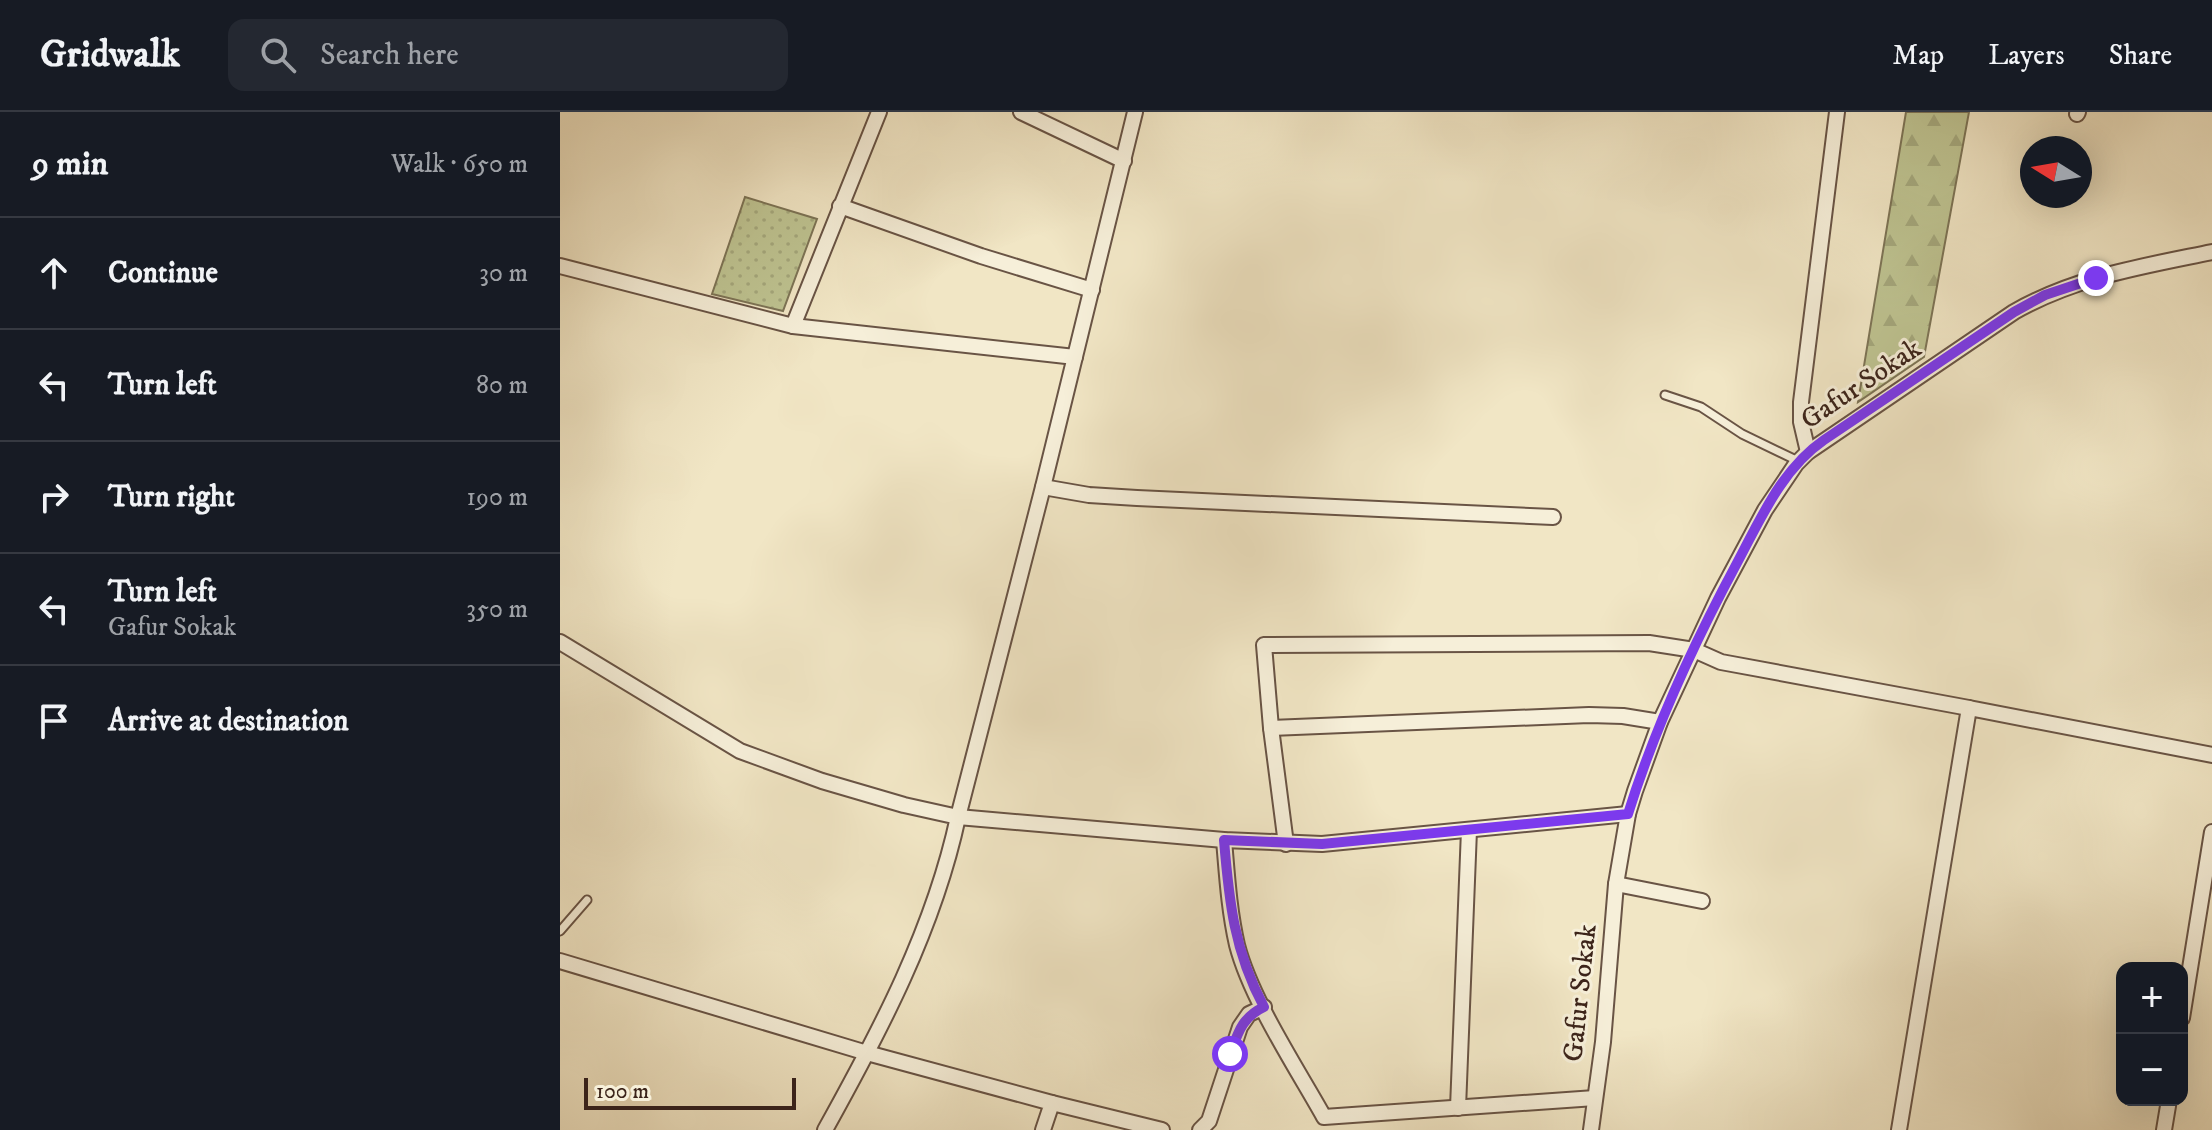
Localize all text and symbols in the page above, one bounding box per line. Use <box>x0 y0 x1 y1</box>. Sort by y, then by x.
search box <box>228 19 788 91</box>
text: Gridwalk <box>40 31 180 79</box>
icon: search <box>256 33 300 77</box>
text: Search here <box>320 37 459 74</box>
text: Map <box>1893 38 1944 73</box>
text: Layers <box>1988 38 2065 73</box>
text: Share <box>2109 38 2172 73</box>
north arrow <box>2020 136 2092 208</box>
text: 9 min <box>32 143 108 185</box>
text: Walk · 650 m <box>391 148 528 181</box>
icon: ahead <box>32 251 76 295</box>
text: Continue <box>108 255 218 292</box>
text: 30 m <box>479 257 528 290</box>
route end <box>2078 260 2114 296</box>
street label: Gafur Sokak <box>1794 331 1928 437</box>
icon: left <box>32 363 76 407</box>
text: Turn left <box>108 367 217 404</box>
text: 80 m <box>476 369 528 402</box>
icon: right <box>32 475 76 519</box>
text: Turn right <box>108 479 235 516</box>
text: 190 m <box>466 481 528 514</box>
text: Turn left <box>108 574 217 611</box>
icon: left <box>32 587 76 631</box>
text: 350 m <box>466 593 528 626</box>
text: Gafur Sokak <box>108 611 236 644</box>
icon: arrive <box>32 699 76 743</box>
text: Arrive at destination <box>108 703 349 740</box>
street label: Gafur Sokak <box>1555 922 1605 1064</box>
map controls <box>2116 962 2188 1106</box>
button: + <box>2116 962 2188 1034</box>
button: − <box>2116 1034 2188 1106</box>
route start <box>1212 1036 1248 1072</box>
scale bar <box>584 1074 796 1110</box>
text: 100 m <box>596 1078 649 1105</box>

